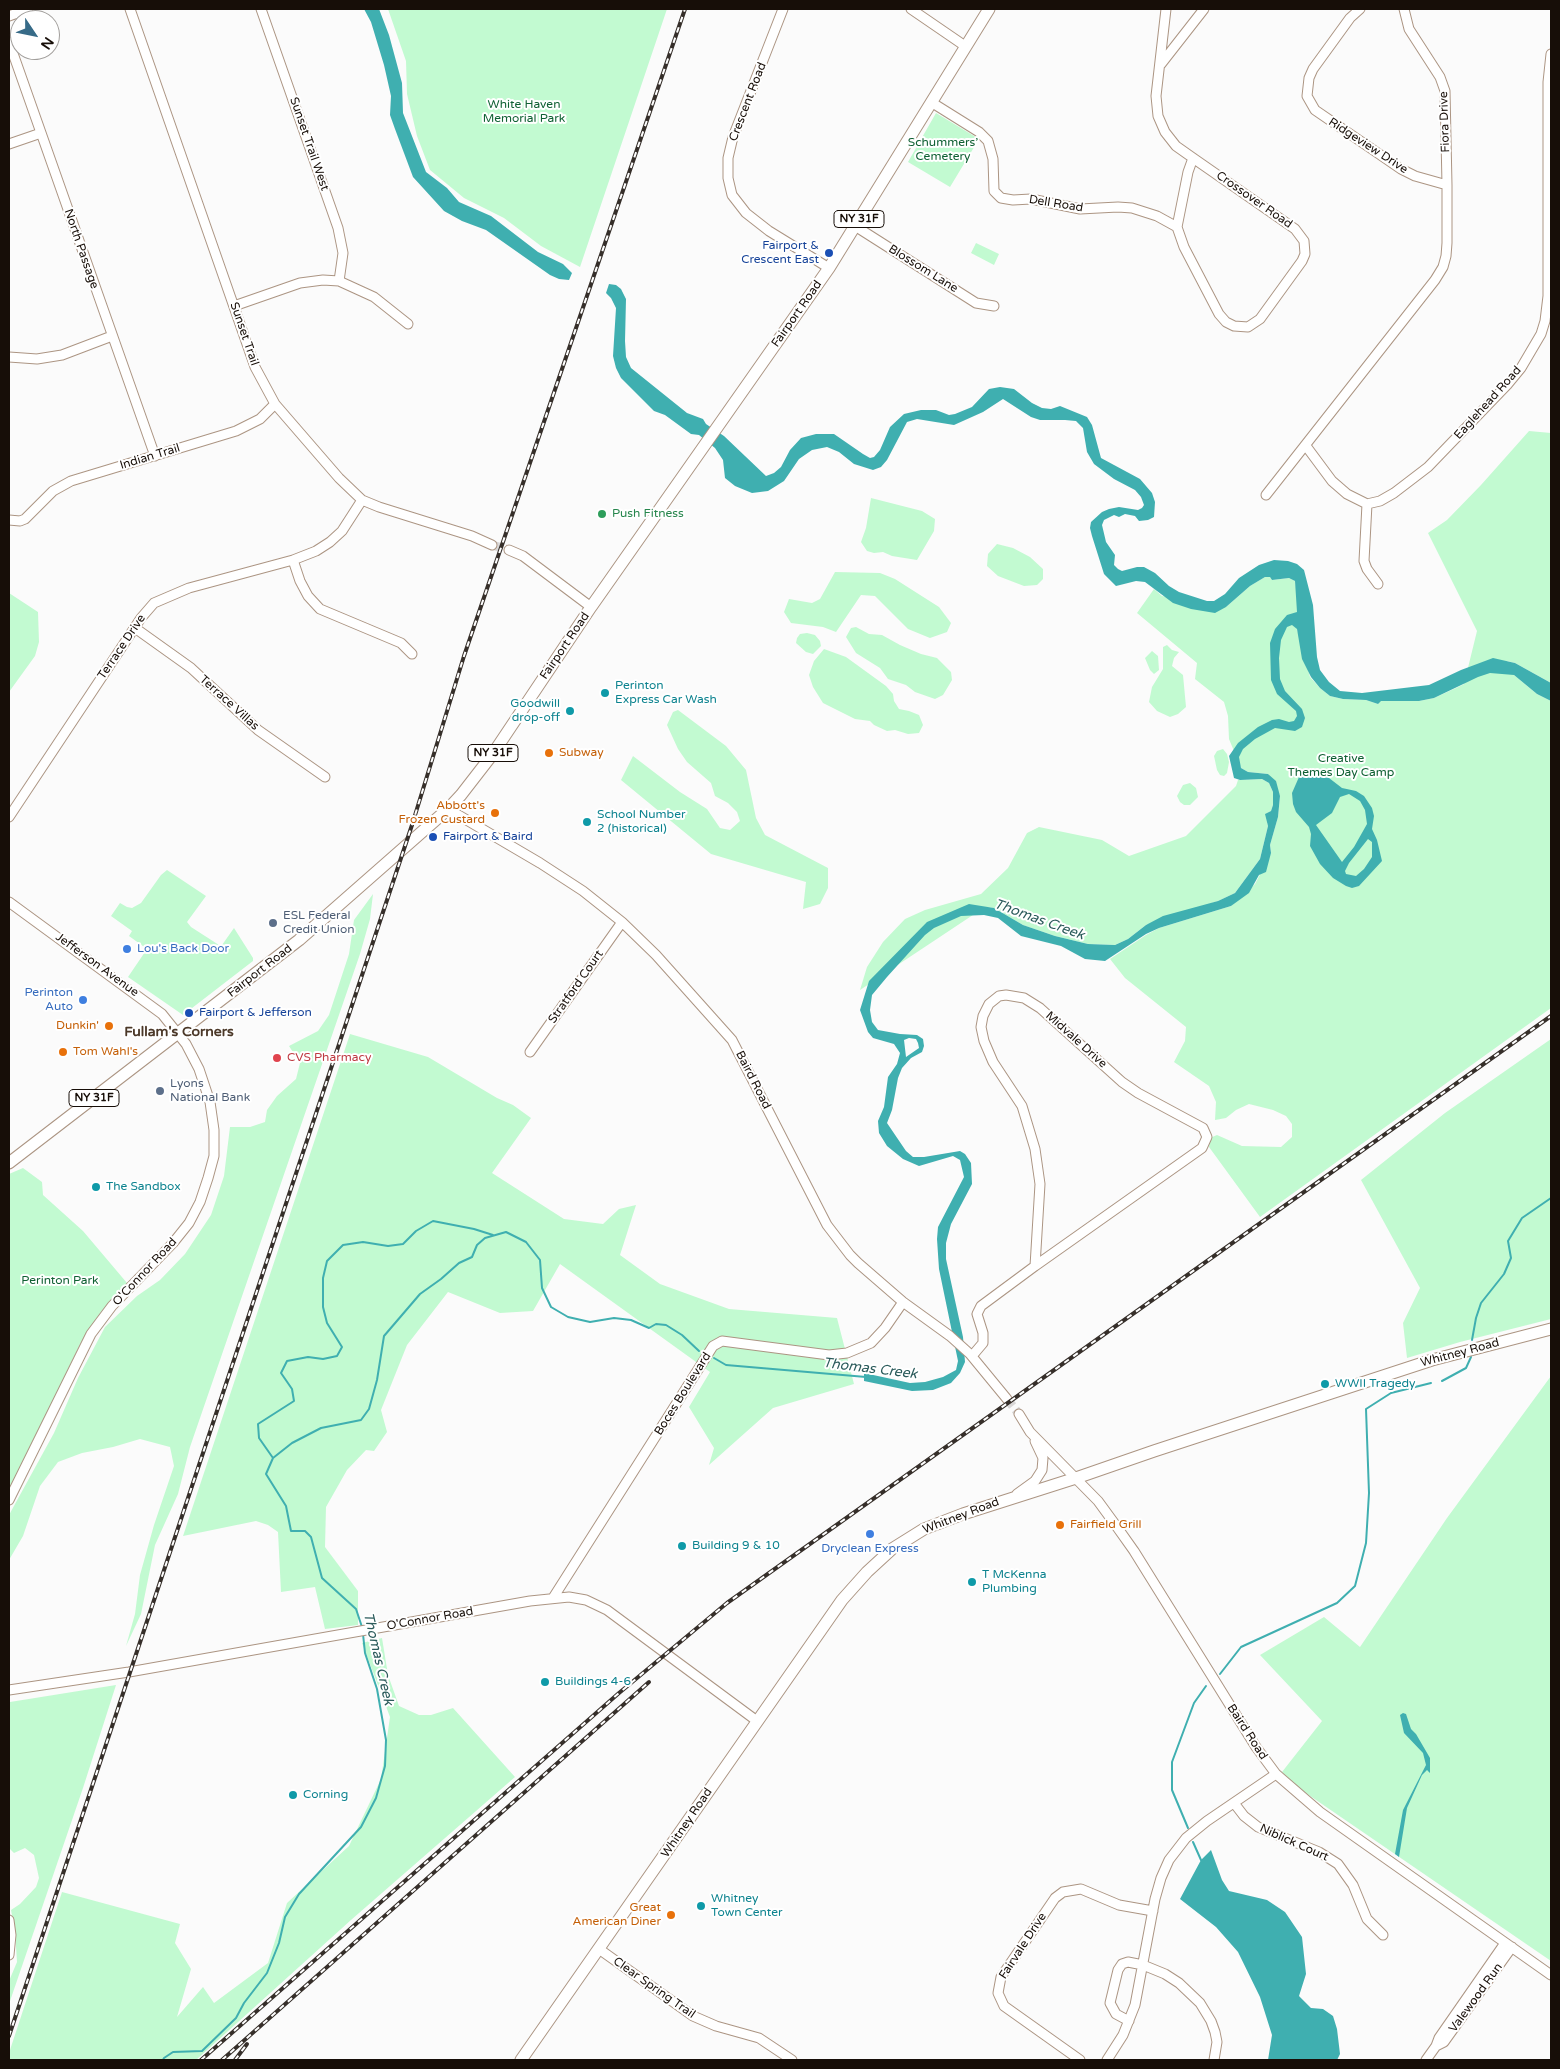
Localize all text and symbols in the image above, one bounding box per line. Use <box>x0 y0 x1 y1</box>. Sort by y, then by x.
north arrow <box>10 10 60 60</box>
text: N <box>37 34 57 53</box>
street label: Crescent Road <box>726 60 770 144</box>
street label: Fiora Drive <box>1437 91 1453 153</box>
street label: Sunset Trail West <box>286 95 332 193</box>
park label: White Haven Memorial Park <box>483 98 565 126</box>
street label: Ridgeview Drive <box>1326 115 1410 177</box>
park label: Schummers’ Cemetery <box>908 136 978 164</box>
street label: Crossover Road <box>1213 168 1295 232</box>
street label: Dell Road <box>1028 193 1084 215</box>
street label: North Passage <box>61 207 101 291</box>
road number: NY 31F <box>834 210 884 228</box>
place label: Fairport & Crescent East <box>741 239 819 267</box>
street label: Blossom Lane <box>886 242 960 296</box>
marker: Fairport & Crescent East <box>823 247 835 259</box>
street label: Fairport Road <box>769 278 825 350</box>
street label: Sunset Trail <box>226 300 262 368</box>
street label: Eaglehead Road <box>1451 363 1525 443</box>
street label: Indian Trail <box>118 441 182 473</box>
place label: Push Fitness <box>612 507 684 521</box>
marker: Push Fitness <box>596 508 608 520</box>
street label: Fairport Road <box>537 610 593 682</box>
street label: Terrace Drive <box>95 612 149 682</box>
street label: Terrace Villas <box>196 672 262 734</box>
place label: Perinton Express Car Wash <box>615 679 717 707</box>
marker: Perinton Express Car Wash <box>599 687 611 699</box>
place label: Goodwill drop-off <box>510 697 560 725</box>
marker: Goodwill drop-off <box>564 705 576 717</box>
road number: NY 31F <box>468 744 518 761</box>
place label: Subway <box>559 746 604 760</box>
marker: Subway <box>543 747 555 759</box>
park label: Creative Themes Day Camp <box>1288 752 1394 780</box>
place label: Abbott's Frozen Custard <box>399 799 485 827</box>
marker: Abbott's Frozen Custard <box>489 807 501 819</box>
place label: School Number 2 (historical) <box>597 808 686 836</box>
marker: School Number 2 (historical) <box>581 816 593 828</box>
place label: Fairport & Baird <box>443 830 533 844</box>
marker: Fairport & Baird <box>427 831 439 843</box>
water label: Thomas Creek <box>992 896 1086 944</box>
place label: ESL Federal Credit Union <box>283 909 355 937</box>
marker: ESL Federal Credit Union <box>267 917 279 929</box>
street label: Jefferson Avenue <box>53 930 141 1000</box>
street label: Fairport Road <box>225 941 295 1001</box>
place label: Lou's Back Door <box>137 942 229 956</box>
marker: Lou's Back Door <box>121 943 133 955</box>
street label: Stratford Court <box>545 948 607 1026</box>
place label: Perinton Auto <box>24 986 73 1014</box>
marker: Perinton Auto <box>77 994 89 1006</box>
place label: Fairport & Jefferson <box>199 1006 312 1020</box>
marker: Fairport & Jefferson <box>183 1007 195 1019</box>
street label: Midvale Drive <box>1042 1009 1110 1071</box>
place label: Dunkin' <box>56 1019 99 1033</box>
marker: Dunkin' <box>103 1020 115 1032</box>
district label: Fullam's Corners <box>124 1024 234 1040</box>
place label: Tom Wahl's <box>73 1045 138 1059</box>
marker: Tom Wahl's <box>57 1046 69 1058</box>
street label: Baird Road <box>732 1049 774 1111</box>
place label: CVS Pharmacy <box>287 1051 371 1065</box>
marker: CVS Pharmacy <box>271 1052 283 1064</box>
place label: Lyons National Bank <box>170 1077 250 1105</box>
marker: Lyons National Bank <box>154 1085 166 1097</box>
road number: NY 31F <box>69 1090 119 1106</box>
place label: The Sandbox <box>106 1180 181 1194</box>
marker: The Sandbox <box>90 1181 102 1193</box>
street label: O'Connor Road <box>110 1235 180 1309</box>
park label: Perinton Park <box>21 1274 99 1288</box>
street label: Whitney Road <box>1419 1336 1501 1370</box>
street label: Boces Boulevard <box>652 1350 714 1438</box>
water label: Thomas Creek <box>822 1355 918 1383</box>
place label: WWII Tragedy <box>1335 1377 1416 1391</box>
marker: WWII Tragedy <box>1319 1378 1331 1390</box>
street label: Whitney Road <box>921 1495 1001 1537</box>
place label: Fairfield Grill <box>1070 1518 1141 1532</box>
marker: Fairfield Grill <box>1054 1519 1066 1531</box>
marker: Dryclean Express <box>864 1528 876 1540</box>
place label: Building 9 & 10 <box>692 1539 780 1553</box>
marker: Building 9 & 10 <box>676 1540 688 1552</box>
place label: Dryclean Express <box>821 1542 919 1556</box>
place label: T McKenna Plumbing <box>982 1568 1046 1596</box>
marker: T McKenna Plumbing <box>966 1576 978 1588</box>
street label: O'Connor Road <box>386 1604 474 1634</box>
water label: Thomas Creek <box>359 1611 397 1707</box>
place label: Buildings 4-6 <box>555 1675 631 1689</box>
marker: Buildings 4-6 <box>539 1676 551 1688</box>
street label: Baird Road <box>1224 1702 1270 1762</box>
street label: Whitney Road <box>658 1785 716 1861</box>
place label: Corning <box>303 1788 348 1802</box>
marker: Corning <box>287 1789 299 1801</box>
street label: Niblick Court <box>1257 1821 1331 1865</box>
place label: Whitney Town Center <box>711 1892 783 1920</box>
marker: Whitney Town Center <box>695 1900 707 1912</box>
place label: Great American Diner <box>573 1901 661 1929</box>
marker: Great American Diner <box>665 1909 677 1921</box>
street label: Fairvale Drive <box>996 1910 1050 1982</box>
street label: Clear Spring Trail <box>610 1954 698 2022</box>
street label: Valewood Run <box>1446 1961 1506 2035</box>

